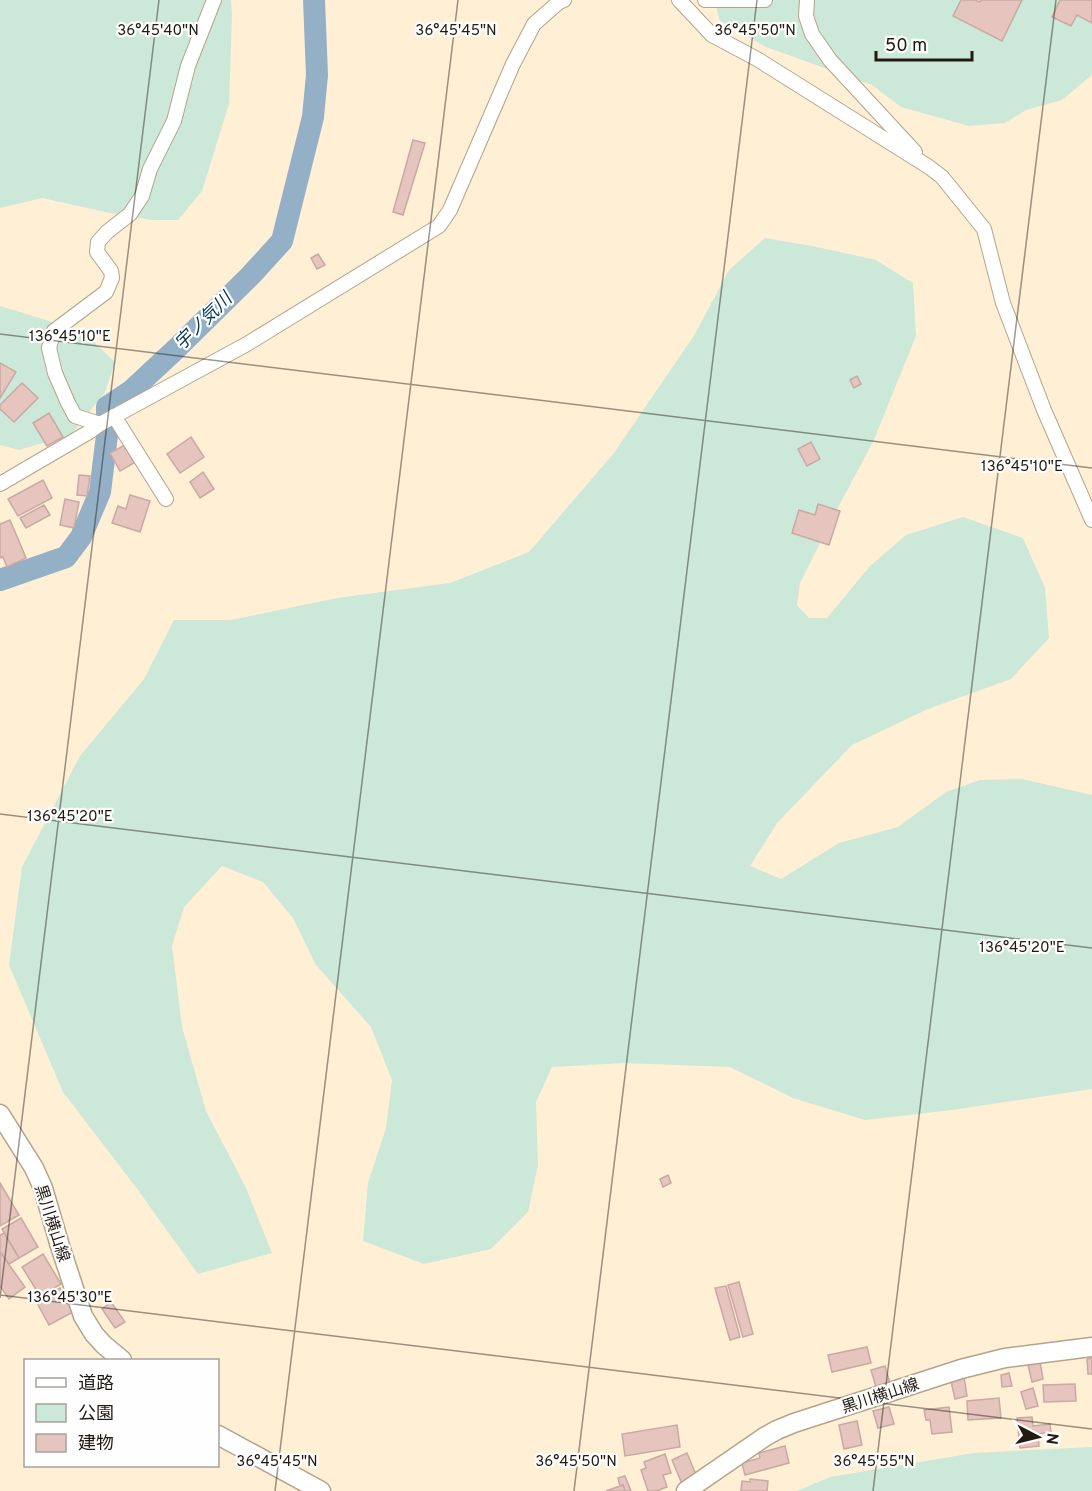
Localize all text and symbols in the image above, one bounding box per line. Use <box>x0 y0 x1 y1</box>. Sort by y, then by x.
text: 36°45'40"N <box>117 22 199 41</box>
text: 36°45'45"N <box>415 22 497 41</box>
text: 36°45'50"N <box>714 22 796 41</box>
scale bar <box>876 24 972 62</box>
text: 50 m <box>885 35 927 58</box>
water label: 宇ノ気川 <box>170 287 239 356</box>
text: 136°45'10"E <box>29 328 111 347</box>
text: 136°45'10"E <box>981 458 1063 477</box>
text: 136°45'20"E <box>27 808 113 827</box>
text: 136°45'20"E <box>979 939 1065 958</box>
street label: 黒川横山線 <box>29 1182 73 1265</box>
text: 136°45'30"E <box>27 1289 113 1308</box>
legend <box>24 1359 219 1467</box>
text: 道路 <box>78 1373 114 1396</box>
street label: 黒川横山線 <box>839 1375 922 1419</box>
text: 公園 <box>78 1403 114 1426</box>
north arrow <box>1008 1407 1068 1467</box>
text: N <box>1040 1432 1062 1446</box>
text: 建物 <box>78 1433 114 1456</box>
text: 36°45'45"N <box>236 1453 318 1472</box>
text: 36°45'50"N <box>535 1453 617 1472</box>
text: 36°45'55"N <box>833 1453 915 1472</box>

